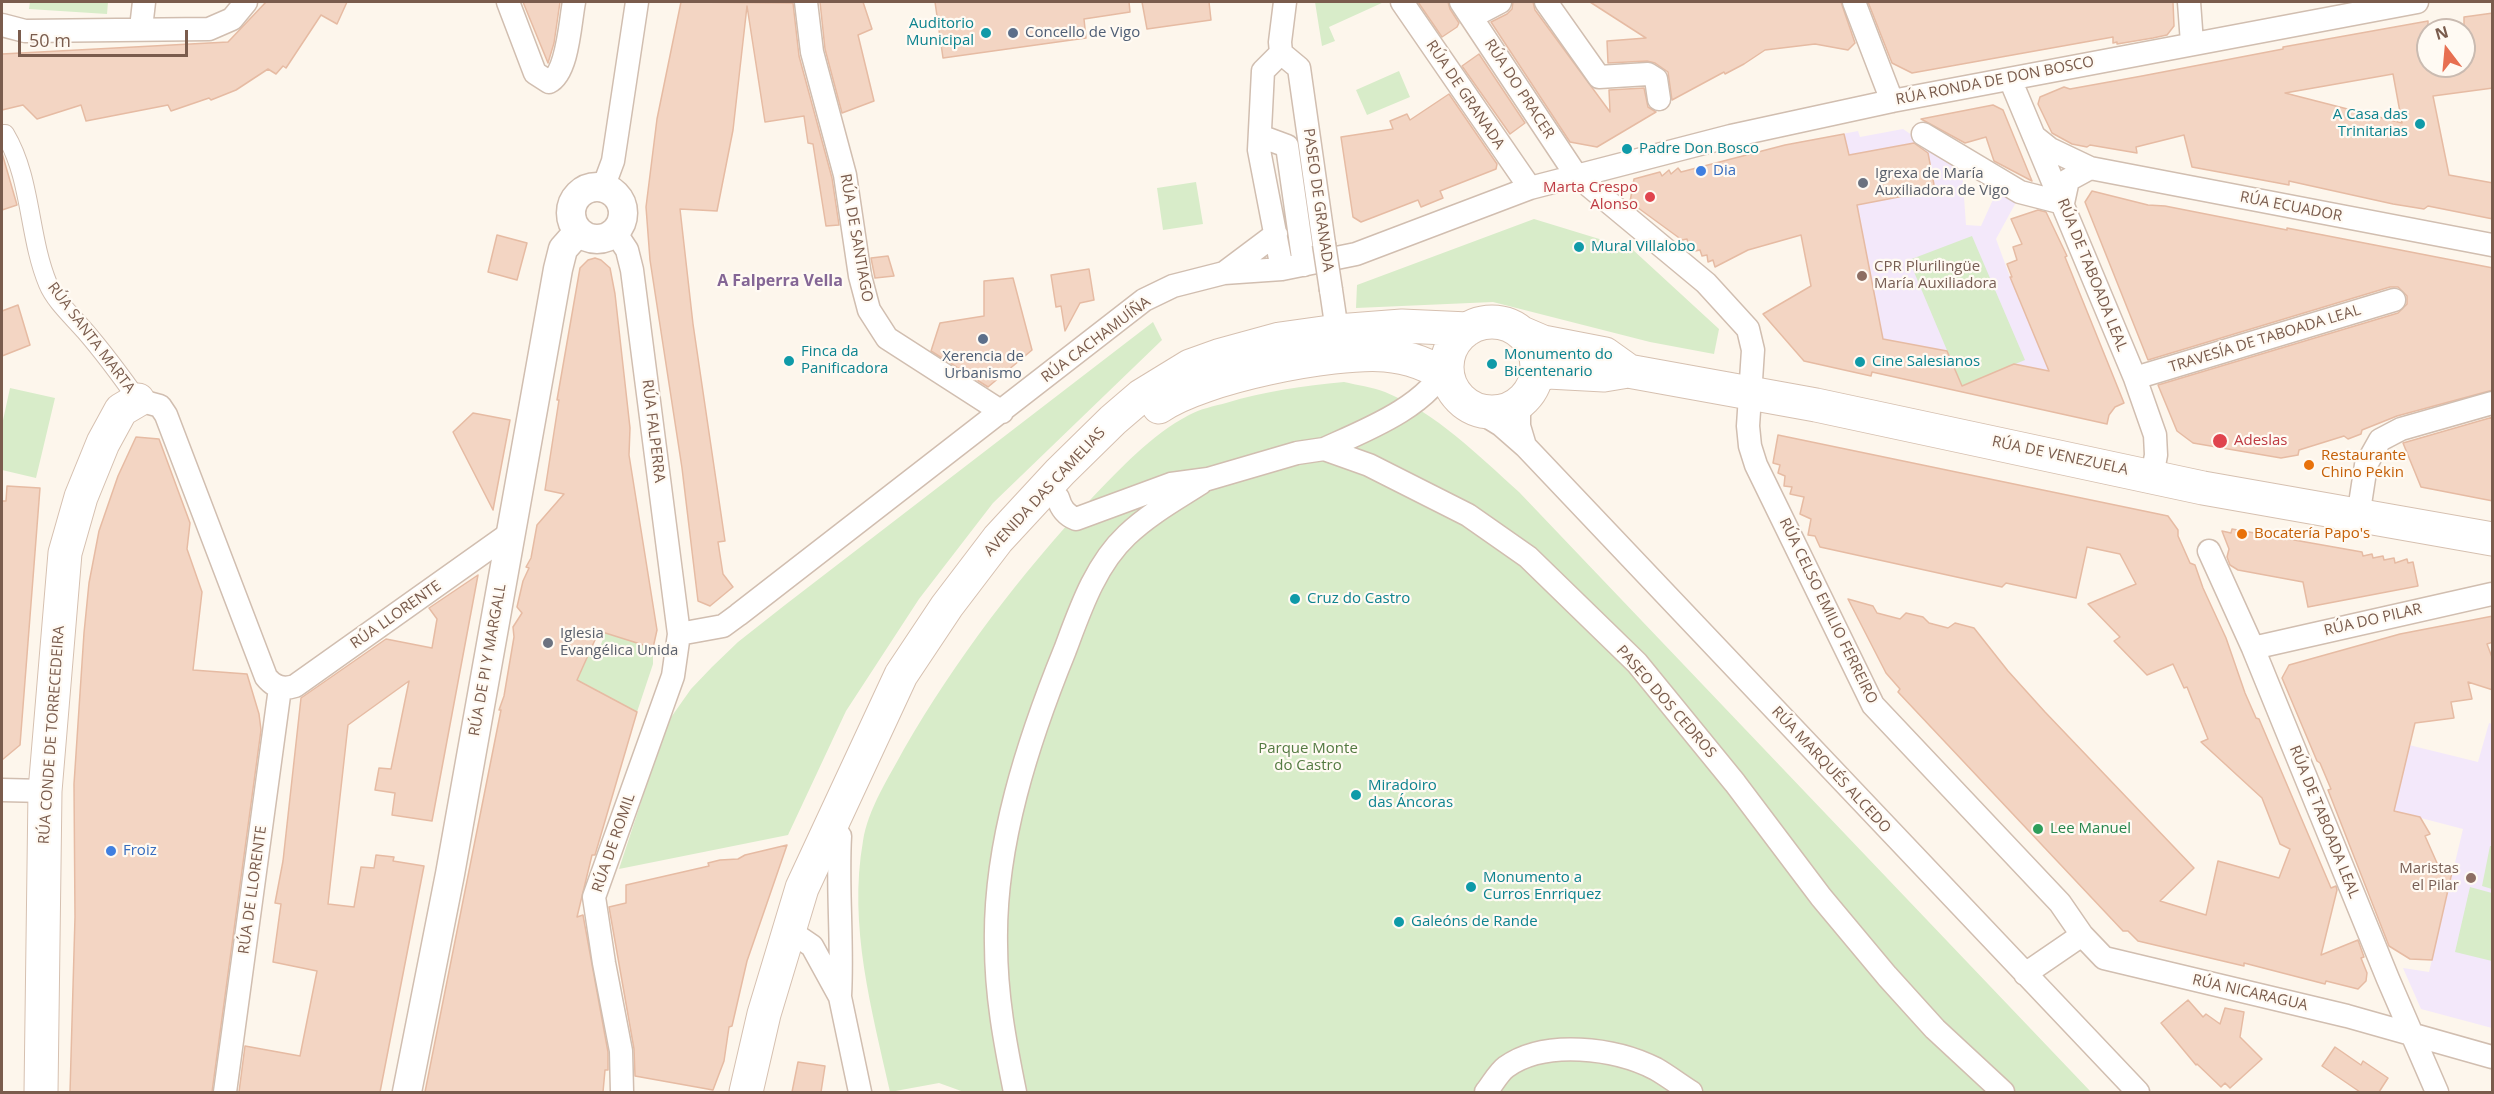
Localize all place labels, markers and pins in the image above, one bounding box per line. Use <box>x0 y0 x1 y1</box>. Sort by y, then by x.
place label: Auditorio Municipal <box>906 15 974 50</box>
place label: Concello de Vigo <box>1025 24 1140 42</box>
marker: Auditorio Municipal <box>979 26 993 40</box>
marker: Concello de Vigo <box>1006 26 1020 40</box>
place label: A Casa das Trinitarias <box>2333 106 2408 141</box>
marker: A Casa das Trinitarias <box>2413 117 2427 131</box>
place label: Padre Don Bosco <box>1639 140 1759 158</box>
marker: Padre Don Bosco <box>1620 142 1634 156</box>
place label: Dia <box>1713 162 1736 180</box>
marker: Dia <box>1694 164 1708 178</box>
place label: Igrexa de María Auxiliadora de Vigo <box>1875 165 2009 200</box>
marker: Igrexa de María Auxiliadora de Vigo <box>1856 176 1870 190</box>
place label: Marta Crespo Alonso <box>1543 179 1638 214</box>
marker: Marta Crespo Alonso <box>1643 190 1657 204</box>
place label: Mural Villalobo <box>1591 238 1695 256</box>
marker: Mural Villalobo <box>1572 240 1586 254</box>
place label: CPR Plurilingüe María Auxiliadora <box>1874 258 1997 293</box>
marker: CPR Plurilingüe María Auxiliadora <box>1855 269 1869 283</box>
marker: Xerencia de Urbanismo <box>976 332 990 346</box>
place label: Finca da Panificadora <box>801 343 888 378</box>
place label: Monumento do Bicentenario <box>1504 346 1613 381</box>
place label: Xerencia de Urbanismo <box>942 348 1024 383</box>
place label: Cine Salesianos <box>1872 353 1980 371</box>
marker: Finca da Panificadora <box>782 354 796 368</box>
marker: Cine Salesianos <box>1853 355 1867 369</box>
marker: Monumento do Bicentenario <box>1485 357 1499 371</box>
marker: Adeslas <box>2211 432 2229 450</box>
place label: Adeslas <box>2234 432 2288 450</box>
place label: Restaurante Chino Pekin <box>2321 447 2406 482</box>
marker: Restaurante Chino Pekin <box>2302 458 2316 472</box>
place label: Bocatería Papo's <box>2254 525 2370 543</box>
marker: Bocatería Papo's <box>2235 527 2249 541</box>
place label: Cruz do Castro <box>1307 590 1410 608</box>
marker: Cruz do Castro <box>1288 592 1302 606</box>
place label: Iglesia Evangélica Unida <box>560 625 678 660</box>
marker: Iglesia Evangélica Unida <box>541 636 555 650</box>
place label: Miradoiro das Áncoras <box>1368 777 1453 812</box>
marker: Miradoiro das Áncoras <box>1349 788 1363 802</box>
place label: Lee Manuel <box>2050 820 2131 838</box>
marker: Lee Manuel <box>2031 822 2045 836</box>
place label: Froiz <box>123 842 157 860</box>
marker: Froiz <box>104 844 118 858</box>
place label: Maristas el Pilar <box>2399 860 2459 895</box>
place label: Monumento a Curros Enrriquez <box>1483 869 1601 904</box>
marker: Maristas el Pilar <box>2464 871 2478 885</box>
marker: Monumento a Curros Enrriquez <box>1464 880 1478 894</box>
place label: Galeóns de Rande <box>1411 913 1538 931</box>
marker: Galeóns de Rande <box>1392 915 1406 929</box>

